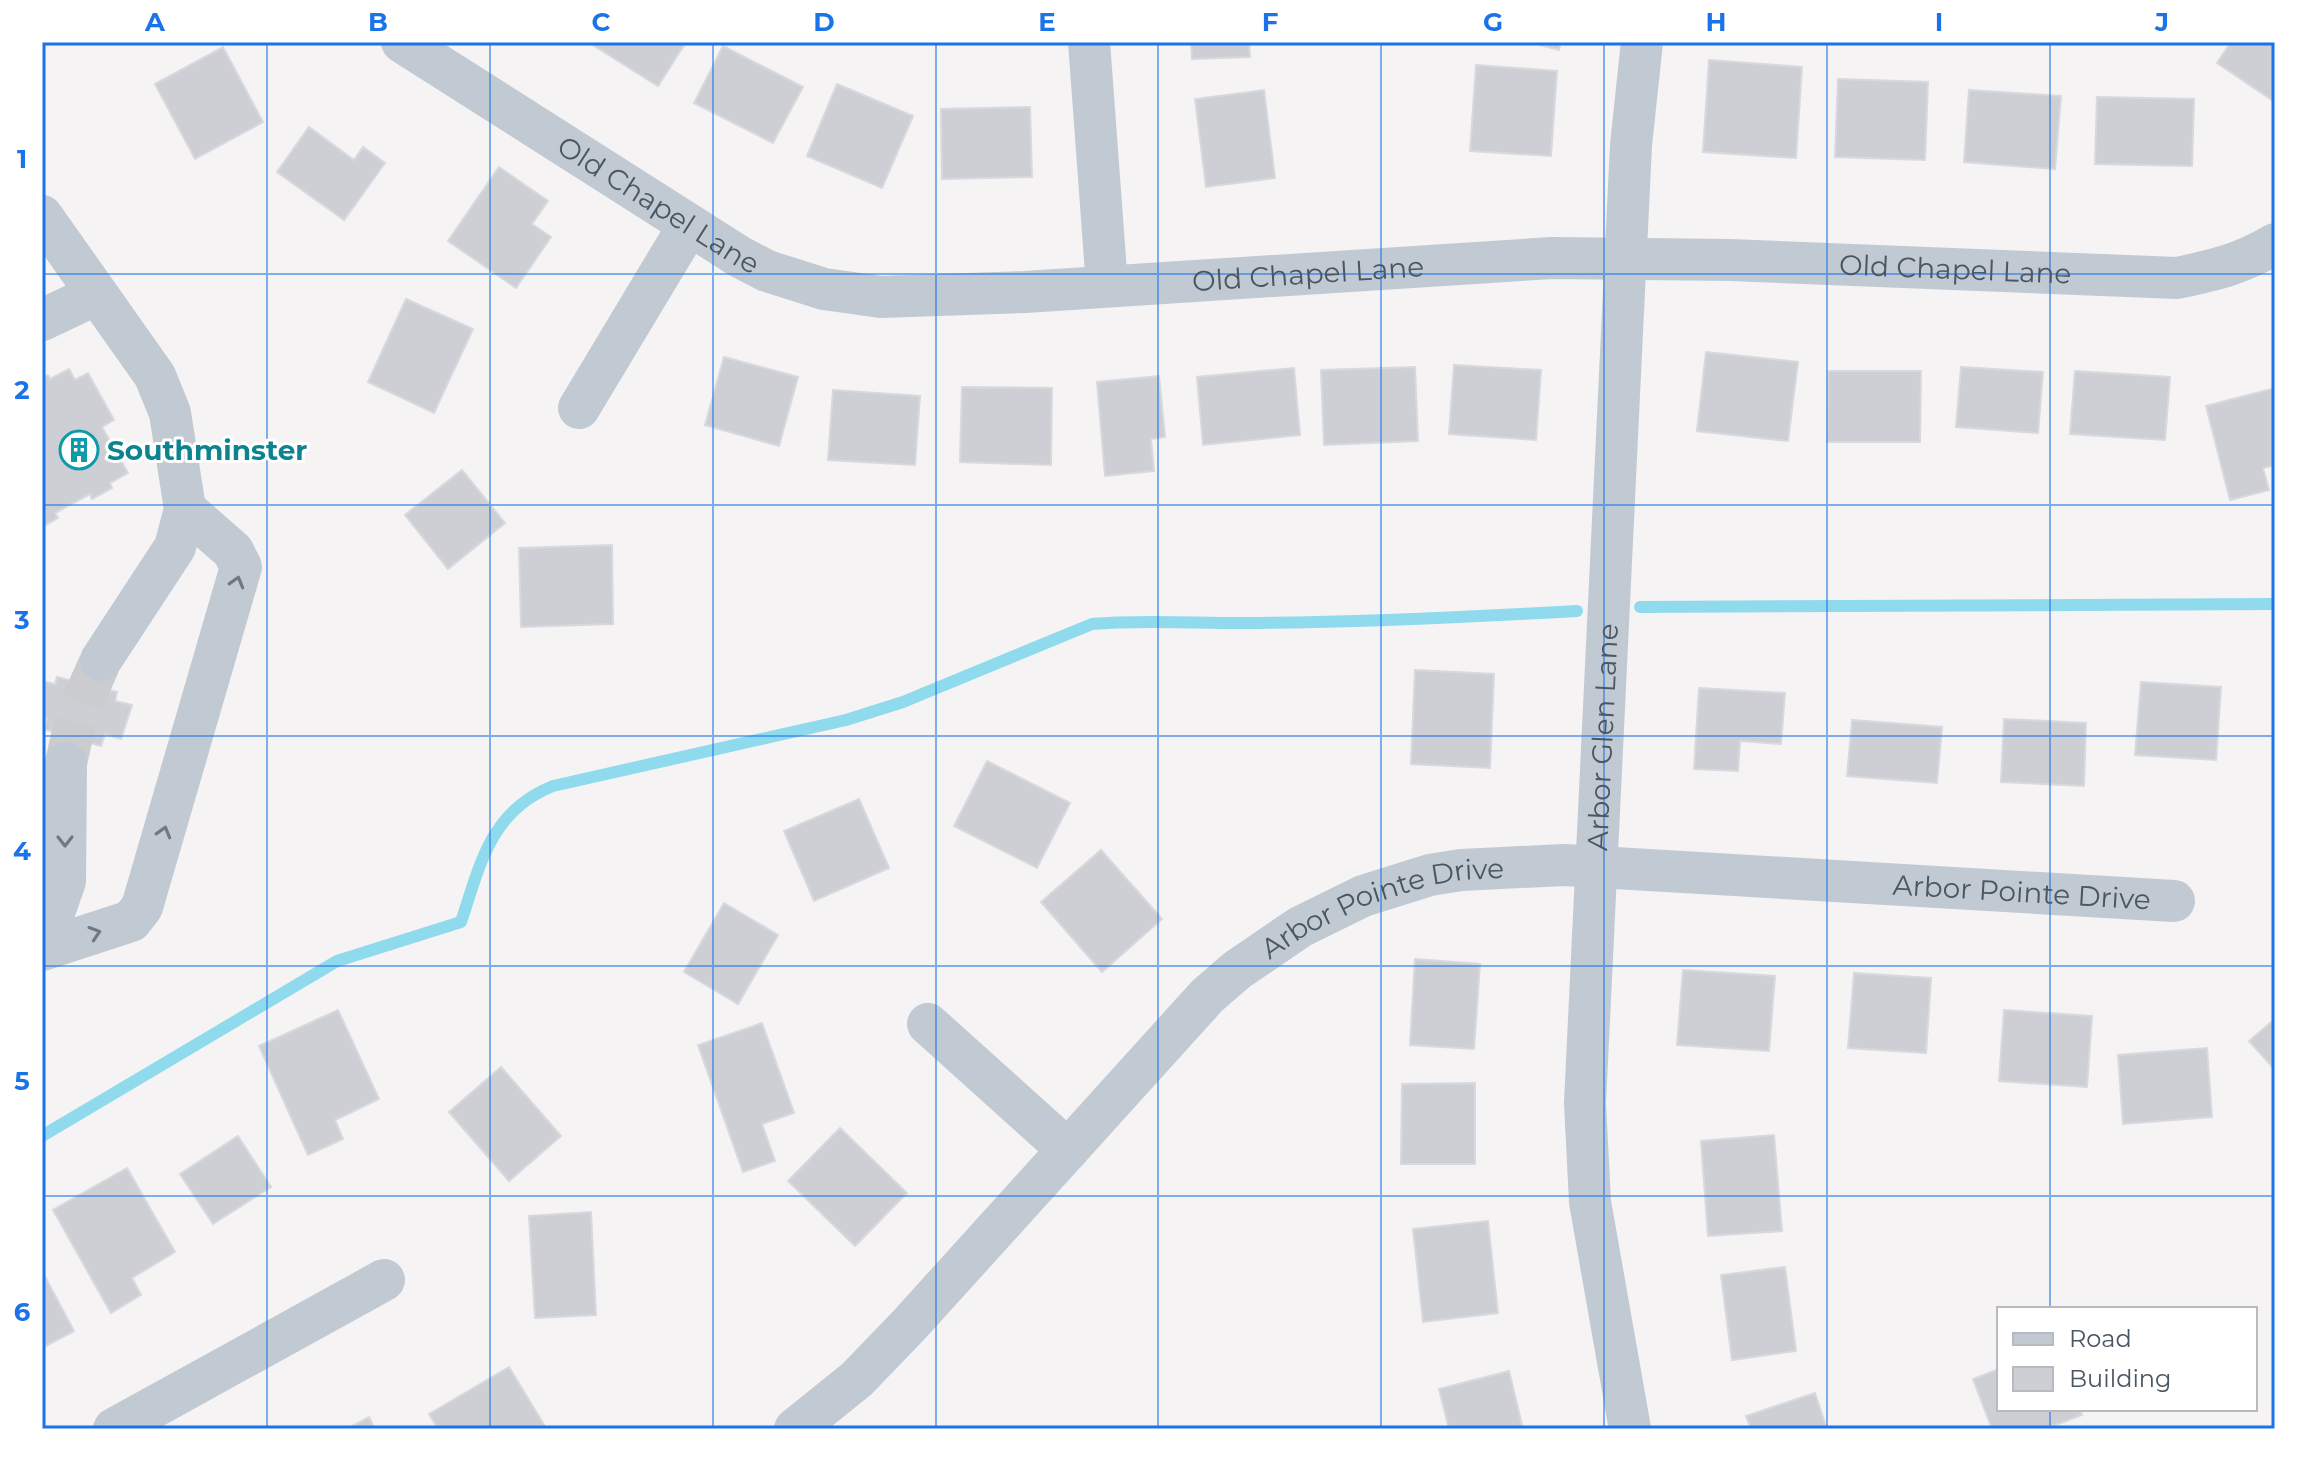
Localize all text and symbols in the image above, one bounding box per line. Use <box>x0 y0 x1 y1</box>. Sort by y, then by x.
text: A <box>144 6 166 38</box>
text: B <box>368 6 388 38</box>
text: C <box>592 6 611 38</box>
text: D <box>813 6 835 38</box>
text: E <box>1038 6 1056 38</box>
text: F <box>1262 6 1278 38</box>
text: G <box>1483 6 1503 38</box>
text: H <box>1705 6 1727 38</box>
text: I <box>1935 6 1943 38</box>
text: J <box>2154 6 2169 38</box>
street label: Old Chapel Lane <box>551 128 765 281</box>
text: 1 <box>17 143 27 175</box>
street label: Old Chapel Lane <box>1839 247 2072 291</box>
street label: Old Chapel Lane <box>1191 249 1425 298</box>
text: 2 <box>14 374 30 406</box>
building icon: Southminster <box>58 429 100 471</box>
place label: Southminster <box>107 433 307 467</box>
one-way arrow <box>228 576 244 590</box>
text: 3 <box>13 604 30 636</box>
street label: Arbor Glen Lane <box>1580 623 1625 851</box>
one-way arrow <box>154 825 171 839</box>
text: 4 <box>13 835 31 867</box>
one-way arrow <box>56 835 74 848</box>
street label: Arbor Pointe Drive <box>1254 851 1505 966</box>
street label: Arbor Pointe Drive <box>1892 867 2152 917</box>
one-way arrow <box>88 926 102 942</box>
text: 5 <box>14 1065 30 1097</box>
text: 6 <box>14 1296 31 1328</box>
legend <box>1997 1307 2257 1411</box>
text: Road <box>2069 1324 2132 1353</box>
text: Building <box>2069 1364 2172 1393</box>

